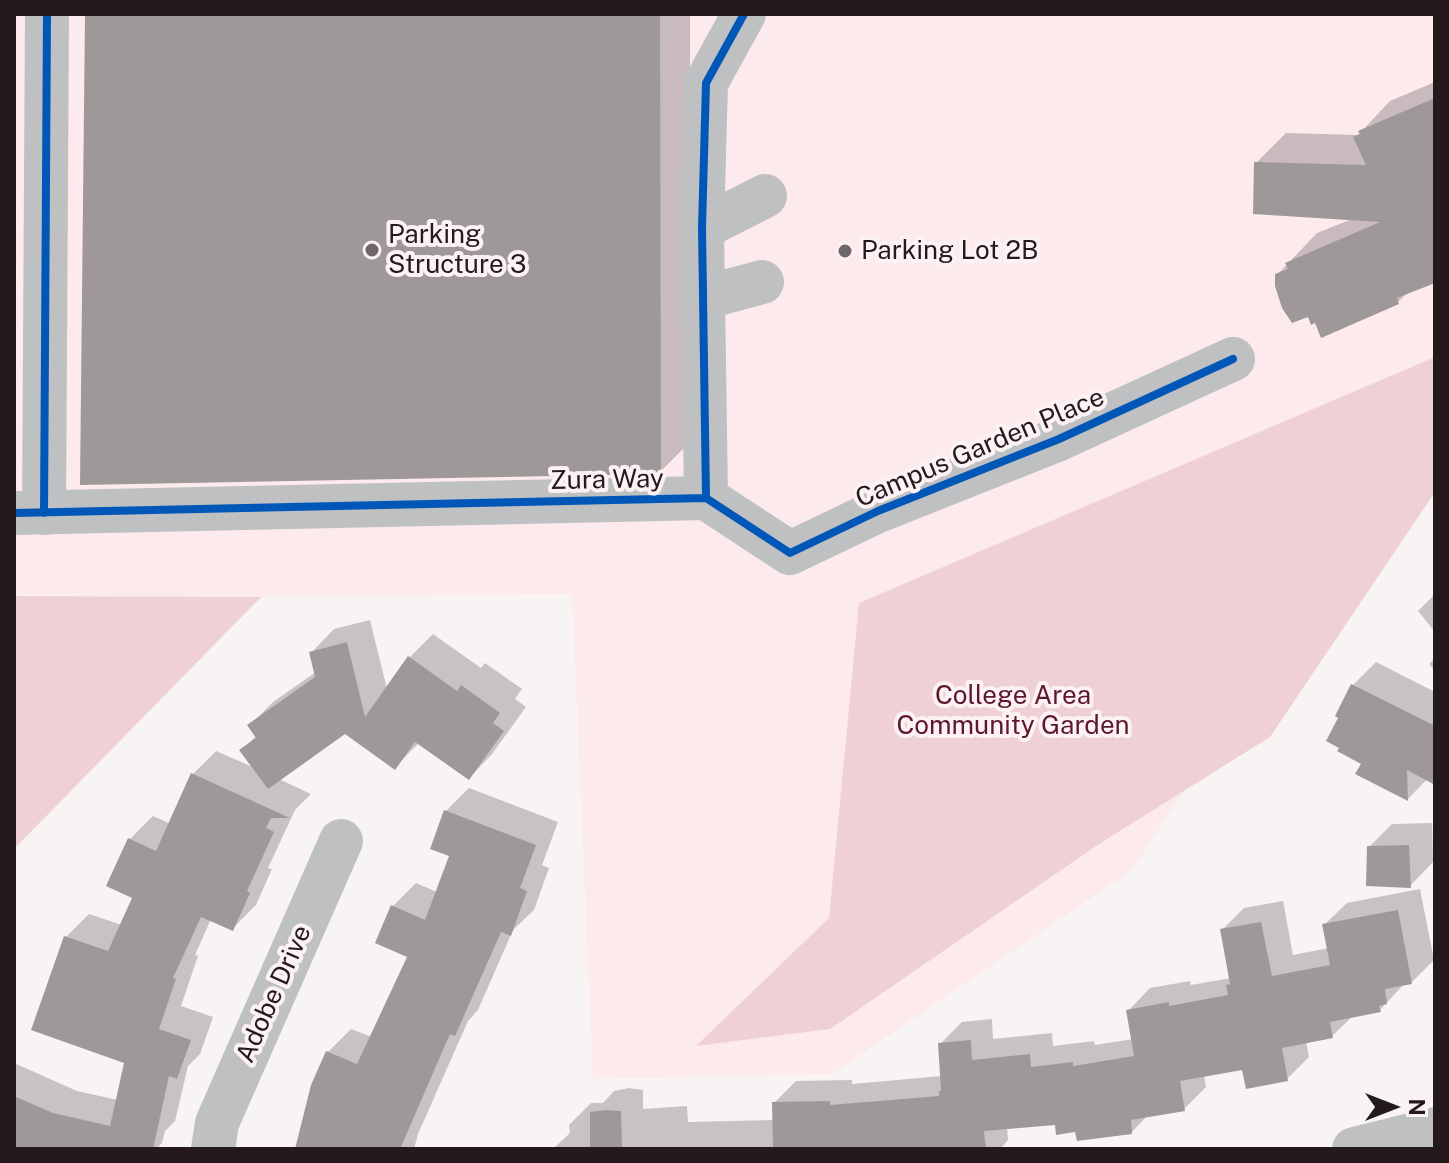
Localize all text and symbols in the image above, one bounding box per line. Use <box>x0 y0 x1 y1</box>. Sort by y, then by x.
place label: Parking Structure 3 <box>388 219 526 280</box>
place label: Parking Lot 2B <box>861 235 1039 267</box>
marker: Parking Structure 3 <box>363 241 381 259</box>
marker: Parking Lot 2B <box>836 242 854 260</box>
street label: Campus Garden Place <box>851 381 1109 515</box>
street label: Zura Way <box>550 463 664 497</box>
park label: College Area Community Garden <box>896 680 1130 742</box>
street label: Adobe Drive <box>230 920 318 1068</box>
north arrow <box>1353 1067 1433 1147</box>
text: N <box>1404 1098 1430 1116</box>

